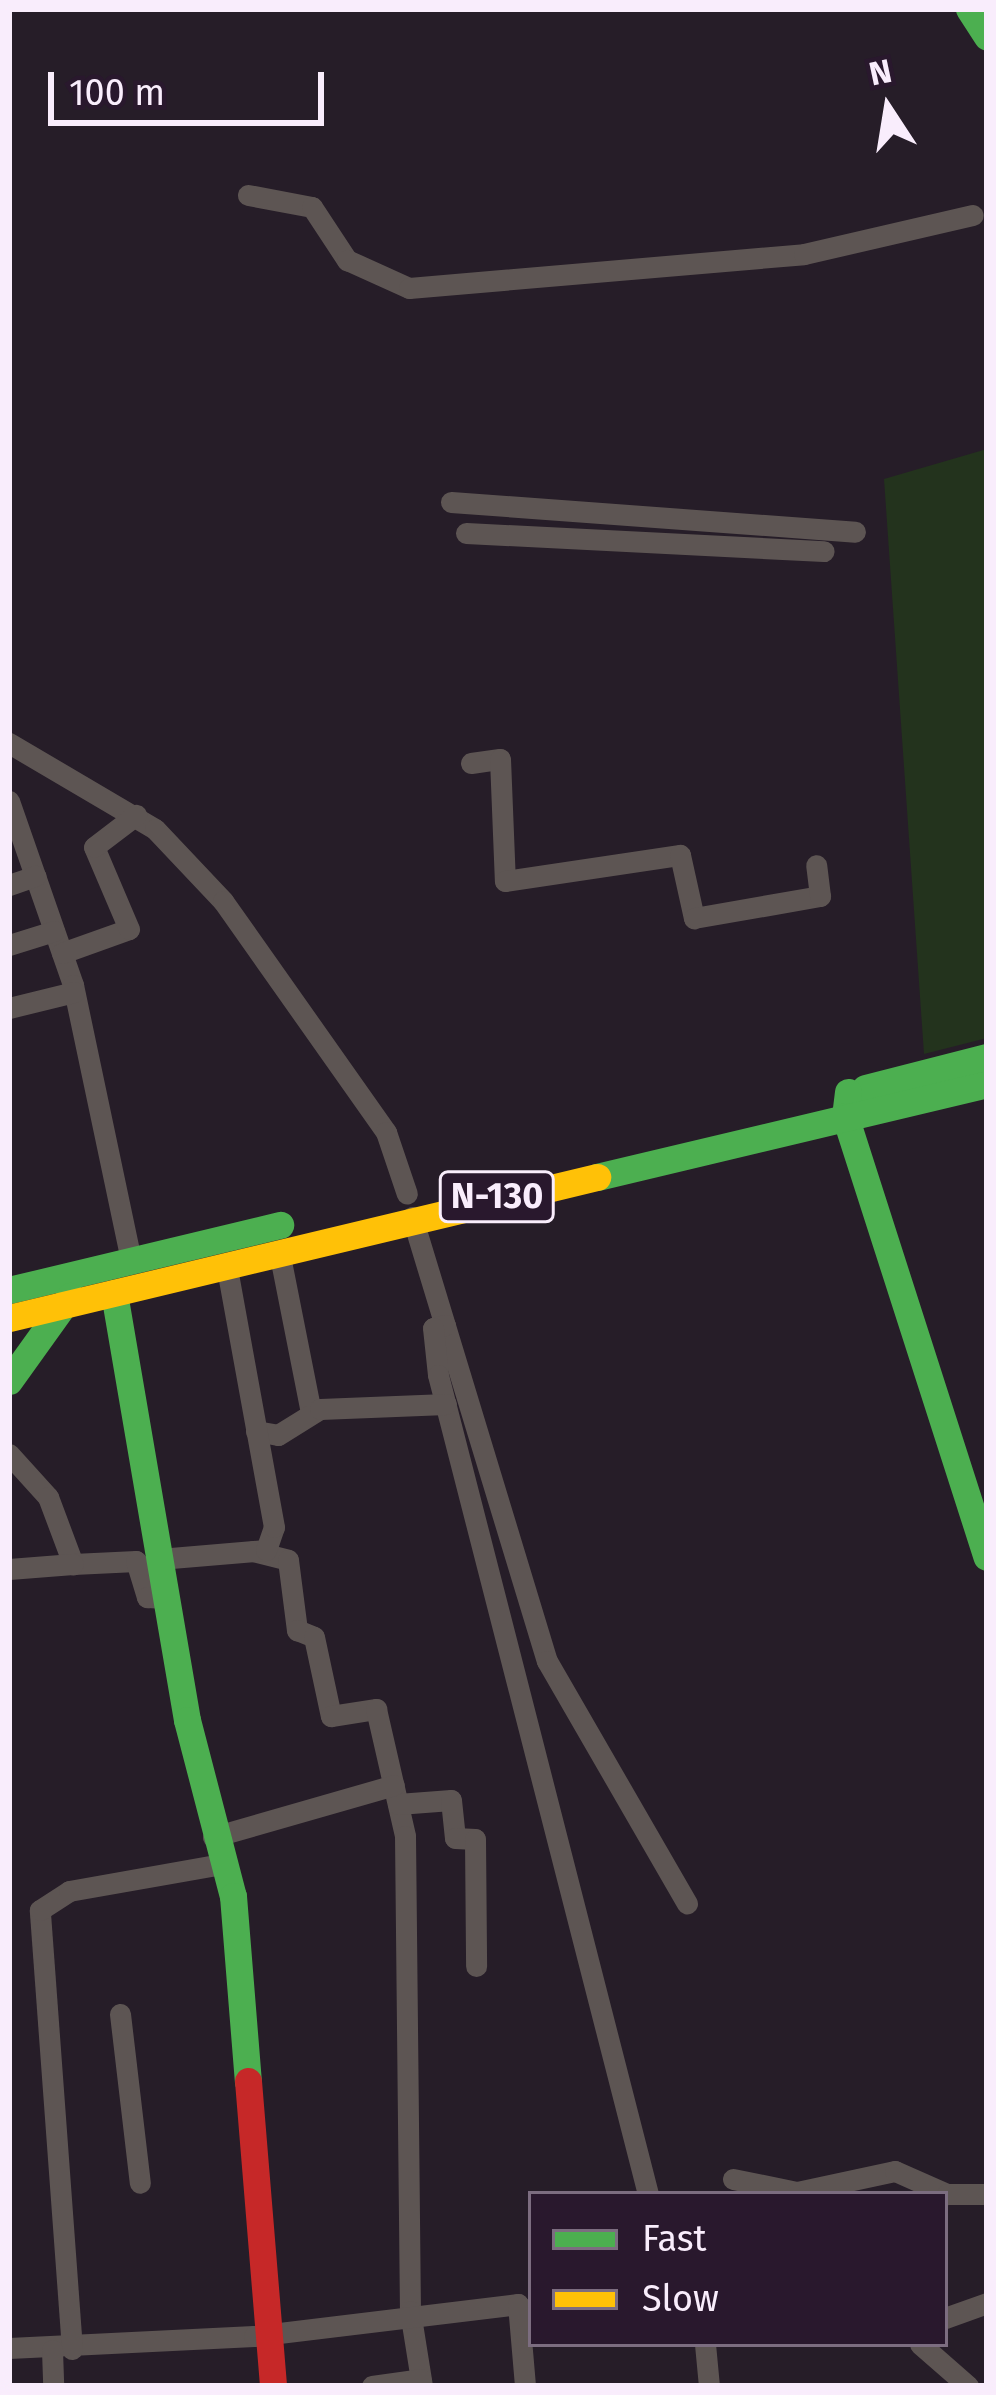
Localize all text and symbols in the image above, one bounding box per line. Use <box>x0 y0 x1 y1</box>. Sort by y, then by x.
scale bar <box>54 48 330 122</box>
north arrow <box>828 48 948 168</box>
text: N <box>866 51 895 95</box>
text: 100 m <box>69 71 165 115</box>
road number: N-130 <box>437 1167 557 1227</box>
legend <box>528 2191 948 2347</box>
text: Fast <box>642 2217 707 2261</box>
text: Slow <box>642 2277 719 2321</box>

